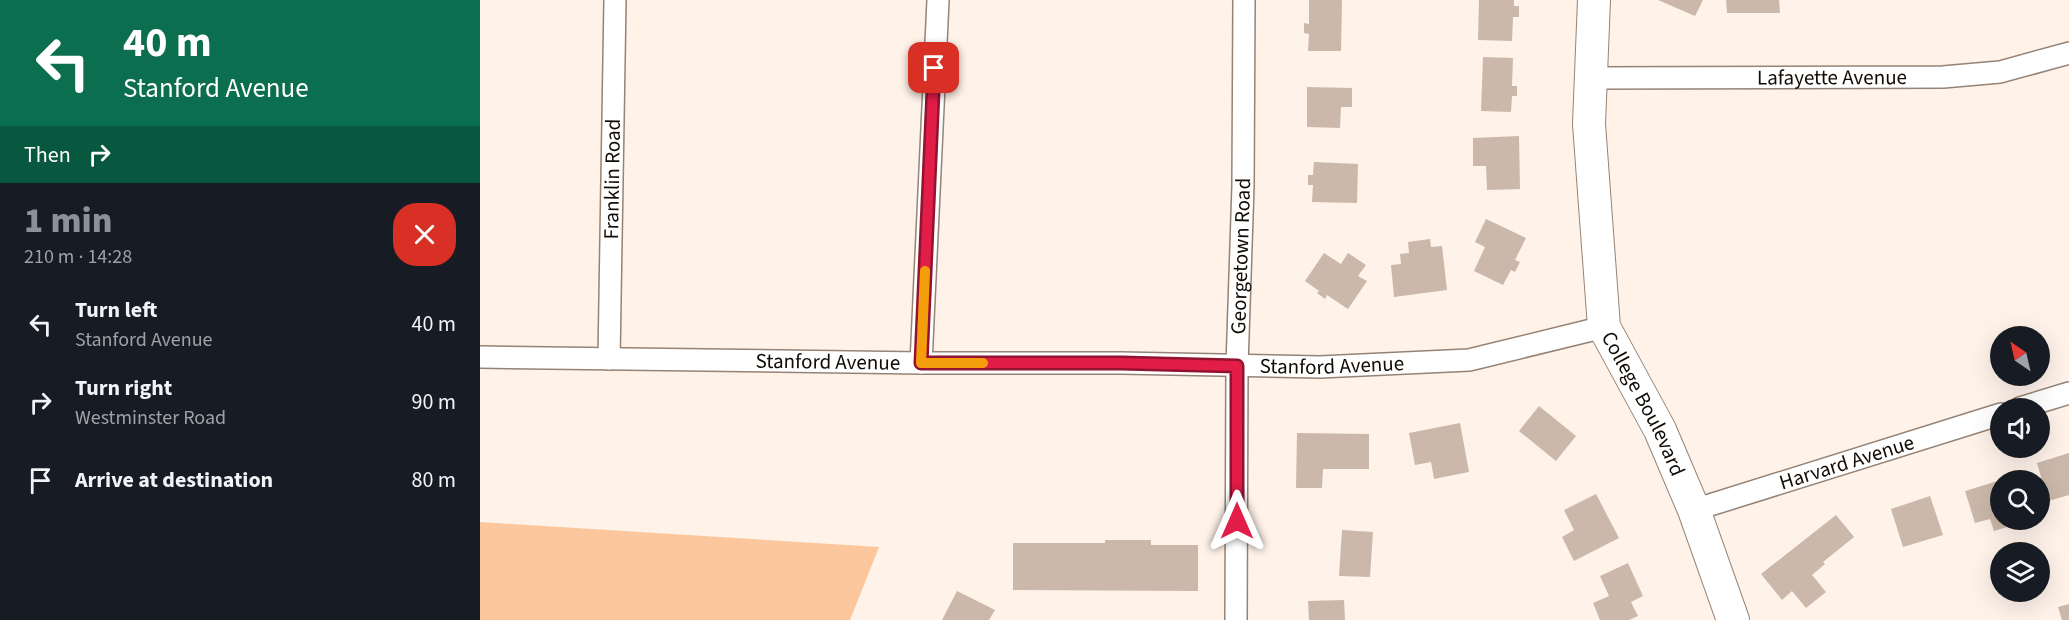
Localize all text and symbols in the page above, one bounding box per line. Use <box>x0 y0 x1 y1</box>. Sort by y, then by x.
text: 40 m <box>123 13 212 73</box>
icon: left <box>24 24 102 102</box>
pin <box>908 42 959 93</box>
icon: arrive <box>917 51 950 84</box>
street label: Lafayette Avenue <box>1757 62 1907 93</box>
text: Stanford Avenue <box>123 69 309 108</box>
street label: Franklin Road <box>596 118 628 240</box>
icon: right <box>83 138 116 171</box>
text: Then <box>24 139 71 171</box>
street label: Georgetown Road <box>1223 178 1258 335</box>
text: 1 min <box>24 195 112 246</box>
button: close <box>393 203 456 266</box>
text: 210 m · 14:28 <box>24 243 132 271</box>
text: Turn left <box>75 294 157 326</box>
icon: left <box>24 308 57 341</box>
text: 40 m <box>411 308 456 340</box>
text: Stanford Avenue <box>75 326 213 354</box>
street label: College Boulevard <box>1594 326 1693 481</box>
north arrow <box>1990 326 2050 386</box>
map controls <box>1990 326 2050 602</box>
street label: Stanford Avenue <box>756 346 900 378</box>
street label: Stanford Avenue <box>1259 348 1405 382</box>
text: Turn right <box>75 372 172 404</box>
icon: right <box>24 386 57 419</box>
text: 90 m <box>411 386 456 418</box>
button: sound <box>1990 398 2050 458</box>
text: Westminster Road <box>75 404 226 432</box>
street label: Harvard Avenue <box>1776 427 1918 497</box>
icon: arrive <box>24 464 57 497</box>
text: Arrive at destination <box>75 464 273 496</box>
text: 80 m <box>411 464 456 496</box>
button: search <box>1990 470 2050 530</box>
position arrow <box>1205 489 1269 553</box>
button: layers <box>1990 542 2050 602</box>

